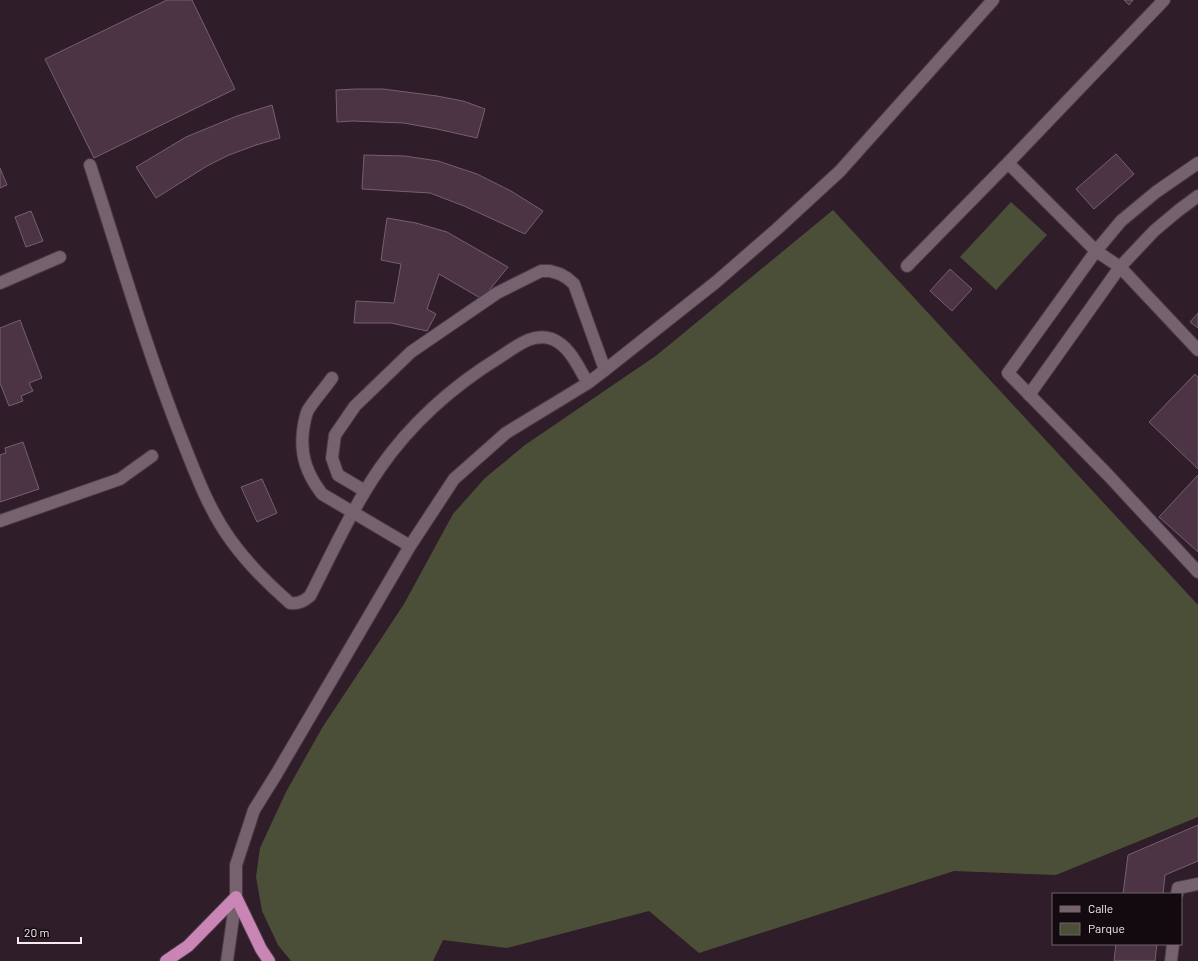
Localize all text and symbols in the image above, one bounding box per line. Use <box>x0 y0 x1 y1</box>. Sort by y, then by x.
legend <box>1052 893 1182 945</box>
text: Calle <box>1088 901 1113 915</box>
scale bar <box>18 919 81 945</box>
text: Parque <box>1088 921 1125 935</box>
text: 20 m <box>24 925 50 939</box>

